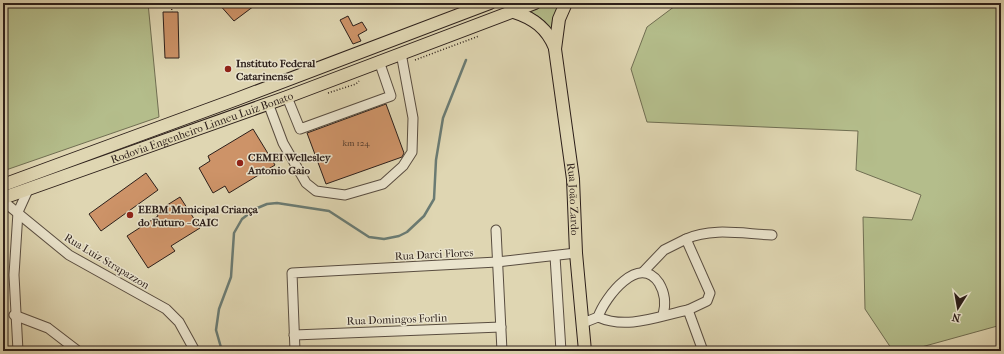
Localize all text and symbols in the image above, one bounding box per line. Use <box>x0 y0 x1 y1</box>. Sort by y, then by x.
place label: Instituto Federal Catarinense <box>236 57 316 83</box>
marker: Instituto Federal Catarinense <box>223 64 233 74</box>
street label: Rodovia Engenheiro Linneu Luiz Bonato <box>109 89 295 166</box>
house number: km 124 <box>342 138 370 148</box>
place label: CEMEI Wellesley Antonio Gaio <box>247 151 332 177</box>
marker: CEMEI Wellesley Antonio Gaio <box>235 158 245 168</box>
street label: Rua João Zardo <box>564 162 581 236</box>
place label: EEBM Municipal Criança do Futuro - CAIC <box>138 203 259 229</box>
marker: EEBM Municipal Criança do Futuro - CAIC <box>125 210 135 220</box>
street label: Rua Luiz Strapazzon <box>62 231 152 292</box>
street label: Rua Darci Flores <box>394 246 474 263</box>
north arrow <box>938 288 978 328</box>
text: N <box>950 310 962 325</box>
street label: Rua Domingos Forlin <box>346 311 448 328</box>

